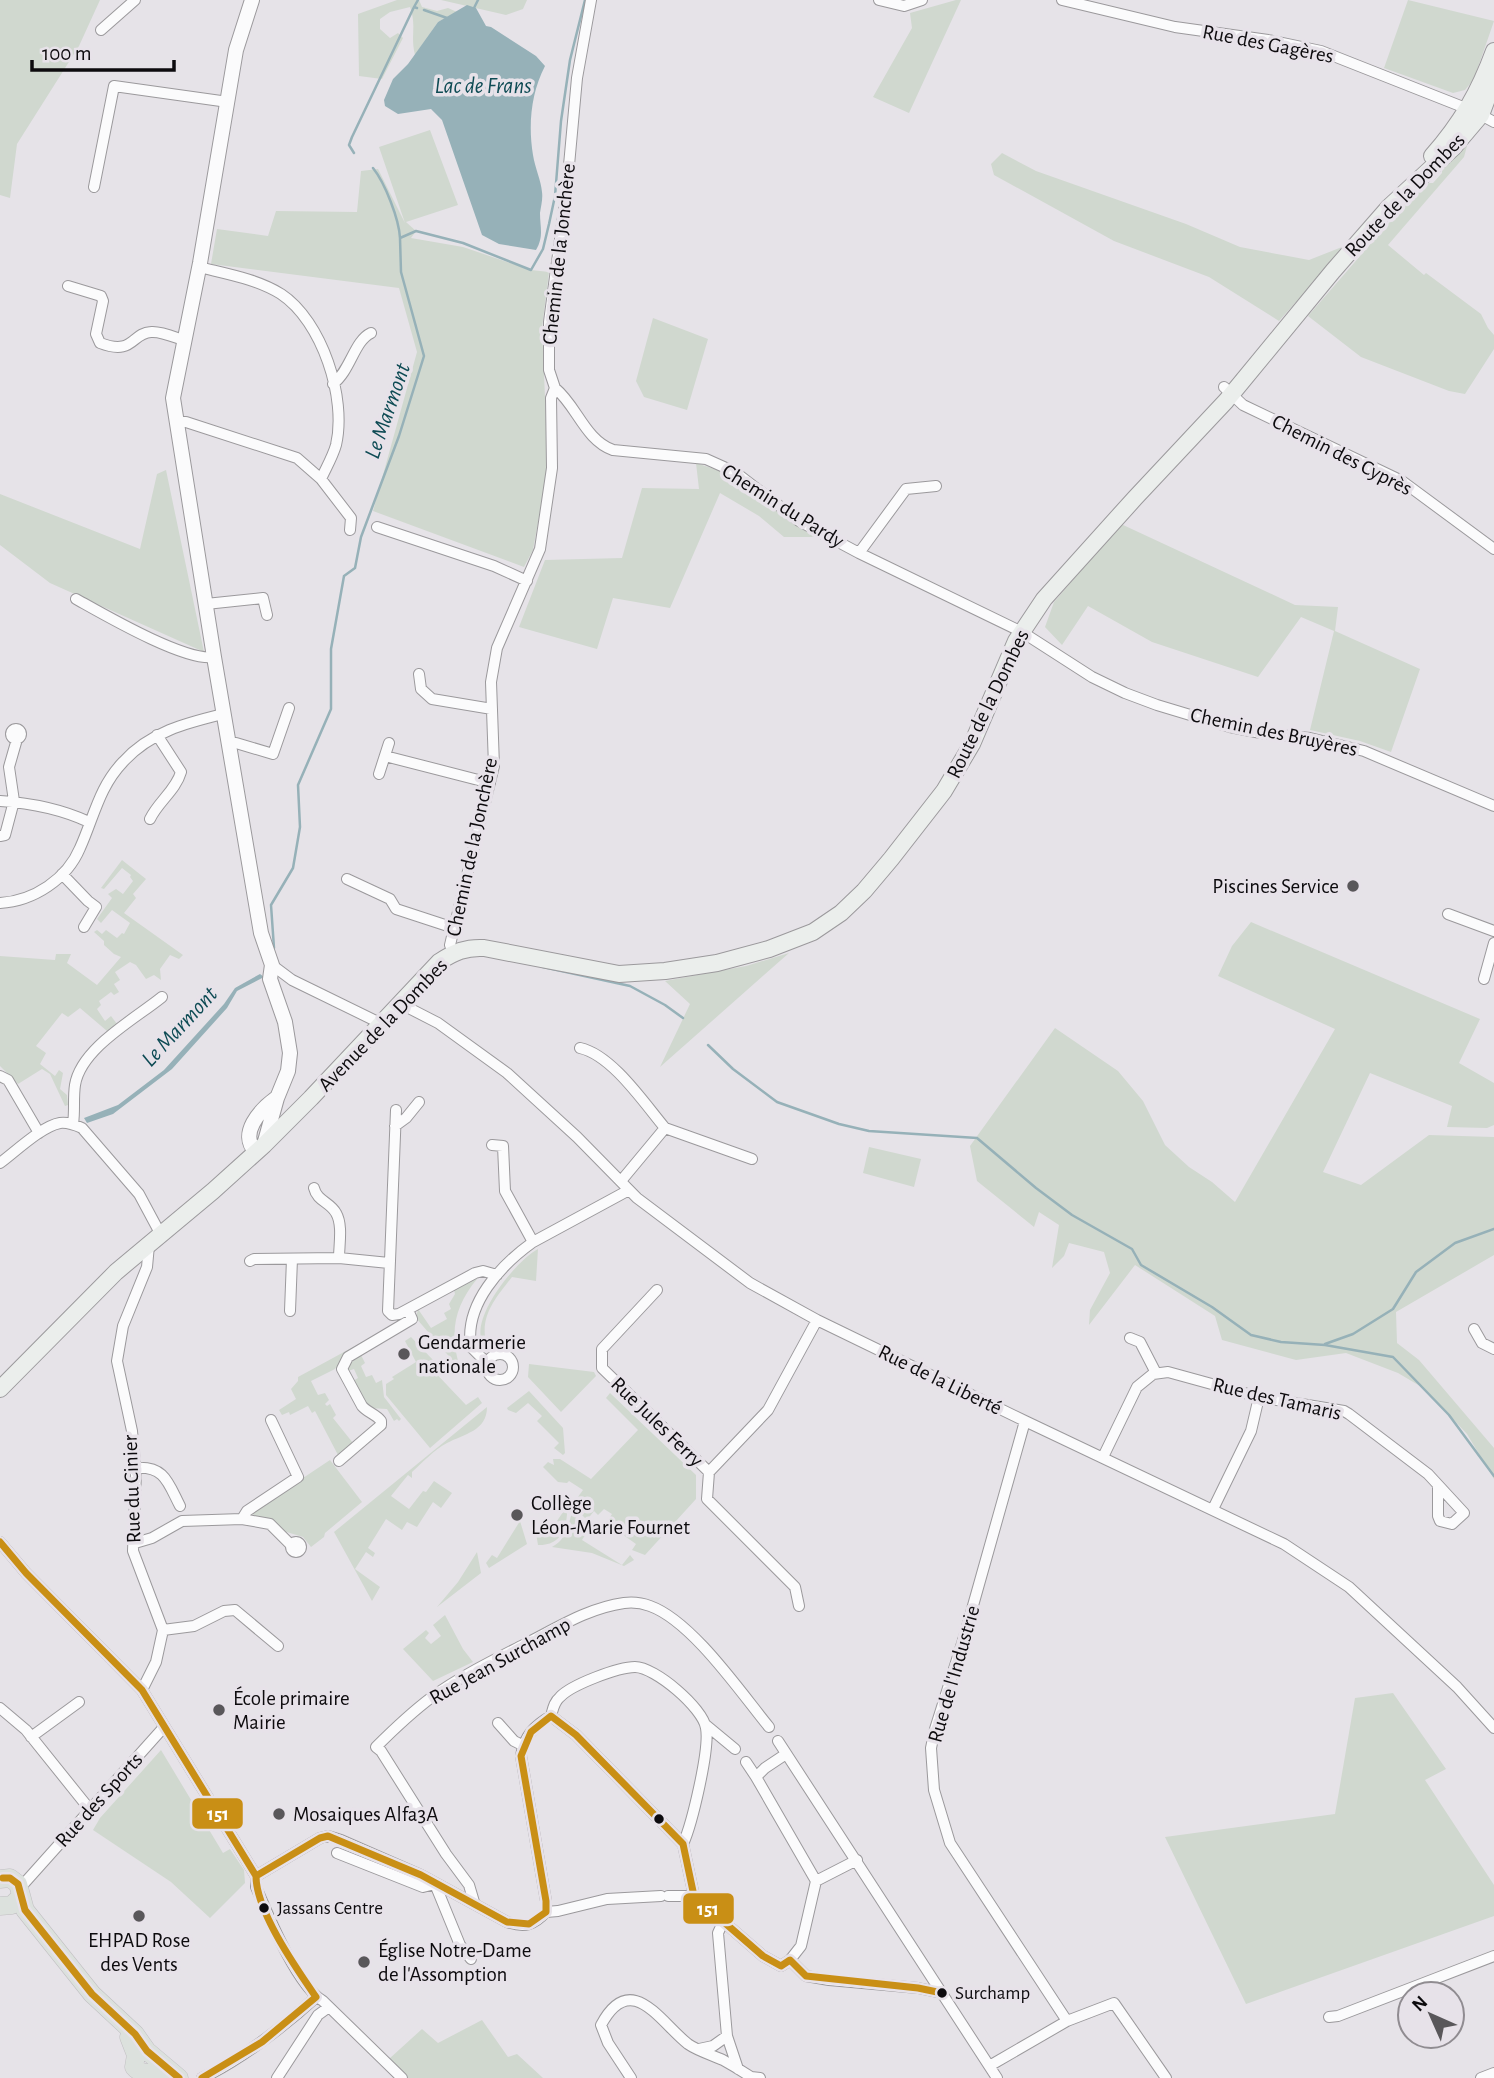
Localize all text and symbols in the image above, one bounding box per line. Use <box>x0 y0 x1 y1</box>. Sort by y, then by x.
street label: Rue des Gagères <box>1201 21 1335 67</box>
scale bar <box>32 28 173 72</box>
text: 100 m <box>42 43 92 64</box>
water label: Lac de Frans <box>435 75 531 98</box>
street label: Route de la Dombes <box>1341 129 1469 261</box>
street label: Chemin de la Jonchère <box>539 162 579 346</box>
water label: Le Marmont <box>361 360 415 462</box>
street label: Chemin des Cyprès <box>1269 411 1415 499</box>
street label: Chemin du Pardy <box>718 460 848 552</box>
street label: Route de la Dombes <box>943 626 1033 782</box>
street label: Chemin des Bruyères <box>1188 704 1360 760</box>
street label: Chemin de la Jonchère <box>443 756 501 938</box>
place label: Piscines Service <box>1212 876 1339 897</box>
marker: Piscines Service <box>1345 878 1361 894</box>
street label: Avenue de la Dombes <box>314 954 452 1096</box>
water label: Le Marmont <box>138 982 223 1071</box>
place label: Gendarmerie nationale <box>418 1332 526 1377</box>
street label: Rue de la Liberté <box>875 1341 1005 1419</box>
marker: Gendarmerie nationale <box>396 1346 412 1362</box>
street label: Rue Jules Ferry <box>607 1373 707 1471</box>
street label: Rue des Tamaris <box>1211 1374 1343 1424</box>
street label: Rue du Cinier <box>120 1434 144 1544</box>
place label: Collège Léon-Marie Fournet <box>531 1493 690 1538</box>
marker: Collège Léon-Marie Fournet <box>509 1507 525 1523</box>
street label: Rue de l'Industrie <box>924 1603 984 1745</box>
street label: Rue Jean Surchamp <box>426 1614 574 1708</box>
place label: École primaire Mairie <box>233 1686 350 1733</box>
marker: École primaire Mairie <box>211 1702 227 1718</box>
street label: Rue des Sports <box>51 1749 147 1851</box>
line badge: 151 <box>191 1797 244 1830</box>
place label: Mosaiques Alfa3A <box>293 1804 438 1825</box>
text: 151 <box>207 1805 229 1824</box>
marker: Mosaiques Alfa3A <box>271 1806 287 1822</box>
unlabelled marker <box>652 1812 666 1826</box>
line badge: 151 <box>682 1892 735 1925</box>
place label: Jassans Centre <box>277 1899 383 1918</box>
text: 151 <box>697 1900 719 1919</box>
marker: Jassans Centre <box>257 1901 271 1915</box>
marker: EHPAD Rose des Vents <box>131 1908 147 1924</box>
place label: EHPAD Rose des Vents <box>88 1930 190 1975</box>
place label: Église Notre-Dame de l'Assomption <box>378 1938 531 1985</box>
marker: Église Notre-Dame de l'Assomption <box>356 1954 372 1970</box>
north arrow <box>1396 1980 1466 2050</box>
place label: Surchamp <box>955 1984 1030 2003</box>
marker: Surchamp <box>935 1986 949 2000</box>
text: N <box>1409 1993 1431 2015</box>

